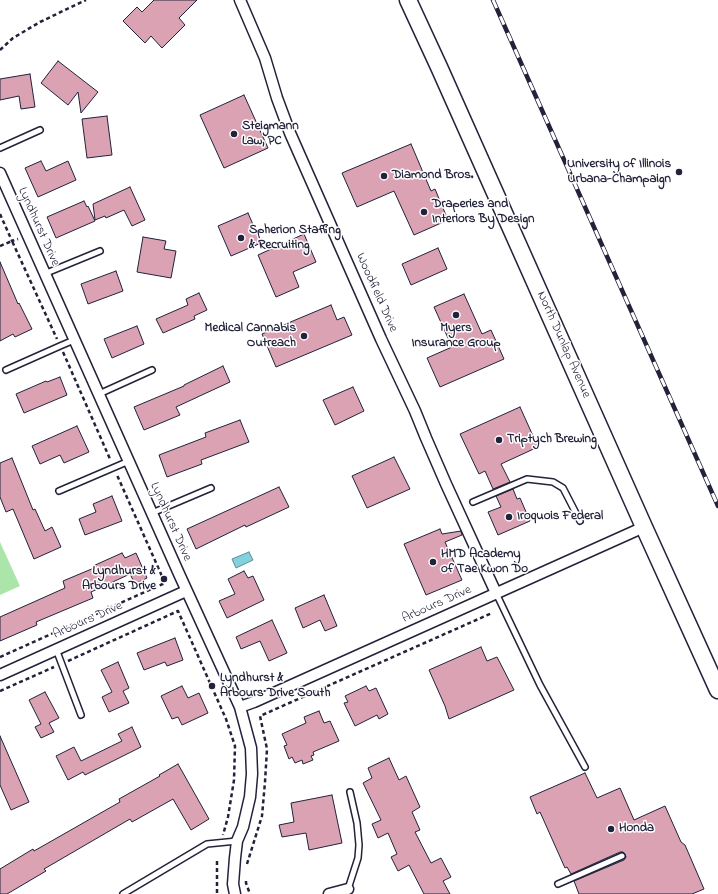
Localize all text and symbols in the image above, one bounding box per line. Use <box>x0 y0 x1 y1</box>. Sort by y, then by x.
place label: Steigmann Law, PC <box>242 119 299 150</box>
marker: Steigmann Law, PC <box>229 129 239 139</box>
place label: University of Illinois Urbana-Champaign <box>567 157 671 188</box>
marker: University of Illinois Urbana-Champaign <box>674 167 684 177</box>
place label: Diamond Bros. <box>392 168 474 184</box>
marker: Diamond Bros. <box>379 171 389 181</box>
street label: Lyndhurst Drive <box>14 185 62 269</box>
place label: Draperies and Interiors By Design <box>432 197 534 228</box>
marker: Draperies and Interiors By Design <box>419 207 429 217</box>
place label: Spherion Staffing & Recruiting <box>249 223 341 254</box>
marker: Spherion Staffing & Recruiting <box>236 233 246 243</box>
street label: Woodfield Drive <box>352 251 400 335</box>
street label: North Dunlap Avenue <box>532 289 594 401</box>
marker: Myers Insurance Group <box>451 310 461 320</box>
place label: Medical Cannabis Outreach <box>205 321 296 352</box>
place label: Myers Insurance Group <box>411 321 501 352</box>
marker: Medical Cannabis Outreach <box>299 331 309 341</box>
place label: Triptych Brewing <box>507 432 597 448</box>
marker: Triptych Brewing <box>494 435 504 445</box>
street label: Lyndhurst Drive <box>146 480 194 564</box>
place label: Iroquois Federal <box>517 509 603 525</box>
marker: Iroquois Federal <box>504 512 514 522</box>
place label: HMD Academy of Tae Kwon Do <box>441 547 528 578</box>
marker: HMD Academy of Tae Kwon Do <box>428 557 438 567</box>
place label: Lyndhurst & Arbours Drive <box>82 564 156 595</box>
marker: Lyndhurst & Arbours Drive <box>159 574 169 584</box>
street label: Arbours Drive <box>400 583 474 627</box>
street label: Arbours Drive <box>51 599 125 643</box>
place label: Lyndhurst & Arbours Drive South <box>220 671 330 702</box>
marker: Lyndhurst & Arbours Drive South <box>207 681 217 691</box>
place label: Honda <box>619 821 654 837</box>
marker: Honda <box>606 824 616 834</box>

